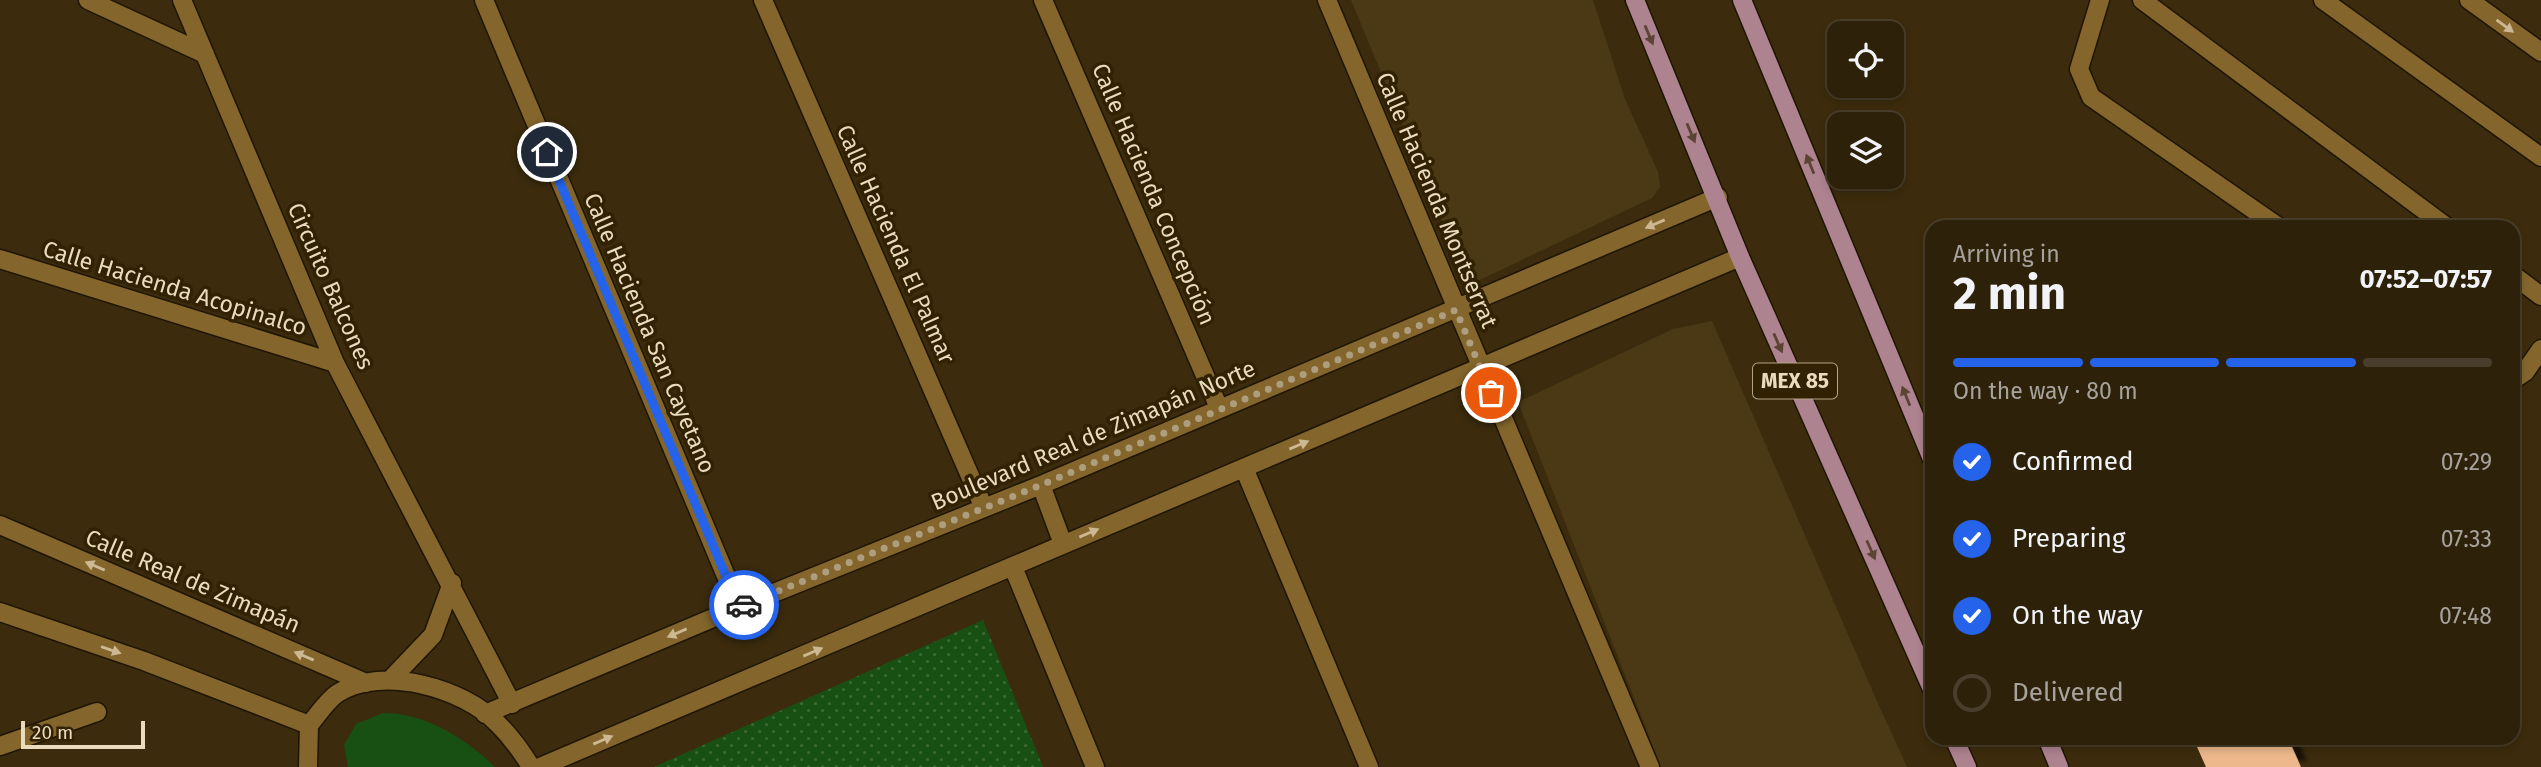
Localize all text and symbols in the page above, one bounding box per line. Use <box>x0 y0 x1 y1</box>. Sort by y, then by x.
one-way arrow <box>2496 19 2514 33</box>
map controls <box>1827 21 1904 189</box>
button: locate <box>1827 21 1904 98</box>
one-way arrow <box>1644 25 1655 46</box>
street label: Calle Hacienda Concepción <box>1086 59 1222 329</box>
street label: Calle Hacienda Montserrat <box>1370 68 1504 333</box>
button: layers <box>1827 112 1904 189</box>
street label: Calle Hacienda El Palmar <box>831 120 961 368</box>
pin <box>517 122 577 182</box>
one-way arrow <box>1685 122 1696 143</box>
icon: home <box>528 133 566 171</box>
one-way arrow <box>1804 153 1815 174</box>
street label: Calle Hacienda San Cayetano <box>578 189 722 477</box>
street label: Circuito Balcones <box>282 198 380 374</box>
one-way arrow <box>1645 218 1665 230</box>
street label: Calle Hacienda Acopinalco <box>40 234 310 342</box>
text: Arriving in <box>1953 240 2060 268</box>
text: 07:52–07:57 <box>2359 264 2492 295</box>
text: 2 min <box>1953 266 2066 321</box>
one-way arrow <box>1773 332 1784 353</box>
street label: Boulevard Real de Zimapán Norte <box>927 354 1259 516</box>
pin <box>1461 363 1521 423</box>
road number: MEX 85 <box>1753 364 1837 398</box>
icon: bag <box>1472 374 1510 412</box>
text: On the way · 80 m <box>1953 377 2138 405</box>
one-way arrow <box>1900 386 1911 407</box>
one-way arrow <box>1289 439 1310 450</box>
icon: check <box>1953 443 1991 481</box>
text: Confirmed <box>2012 446 2133 477</box>
text: 07:29 <box>2441 448 2492 476</box>
icon: check <box>1953 520 1991 558</box>
street label: Calle Real de Zimapán <box>81 523 305 639</box>
text: Preparing <box>2012 523 2125 554</box>
text: 07:33 <box>2441 525 2492 553</box>
one-way arrow <box>1079 527 1100 538</box>
one-way arrow <box>1866 540 1877 561</box>
one-way arrow <box>84 560 105 571</box>
courier <box>709 570 779 640</box>
icon: car <box>725 586 763 624</box>
icon: check <box>1953 597 1991 635</box>
text: On the way <box>2012 600 2143 631</box>
text: 07:48 <box>2439 602 2492 630</box>
one-way arrow <box>667 627 687 639</box>
one-way arrow <box>101 645 122 656</box>
one-way arrow <box>802 646 823 657</box>
one-way arrow <box>293 650 314 661</box>
text: Delivered <box>2012 677 2124 708</box>
scale bar <box>21 718 145 750</box>
text: 20 m <box>32 721 73 744</box>
one-way arrow <box>593 735 614 746</box>

